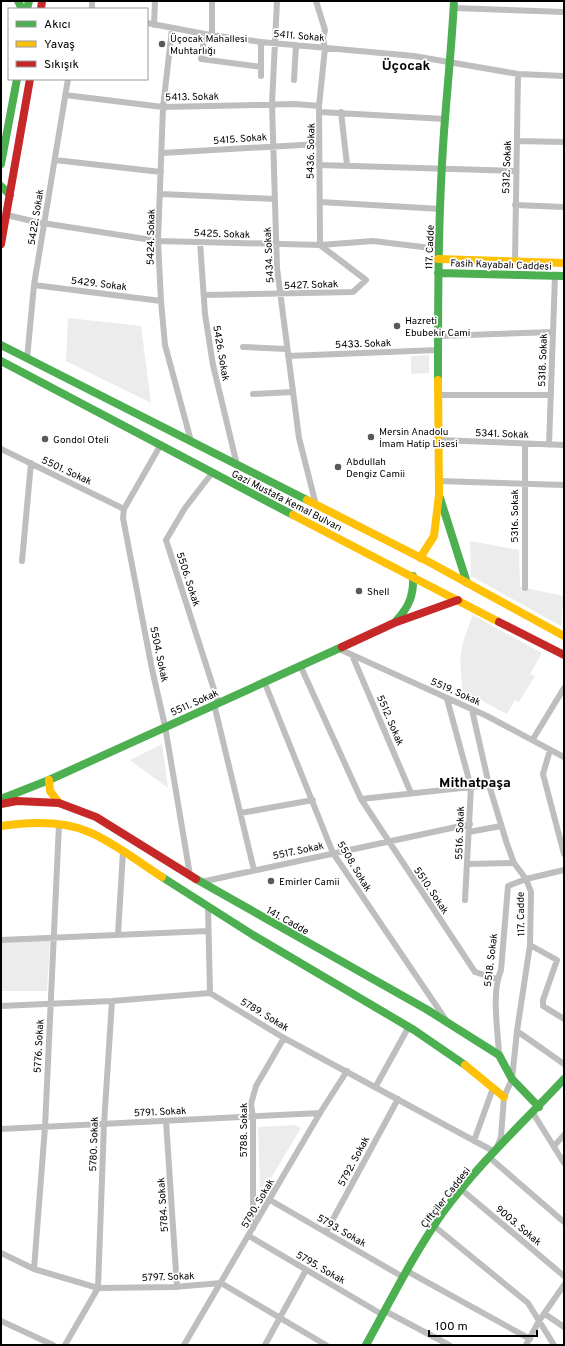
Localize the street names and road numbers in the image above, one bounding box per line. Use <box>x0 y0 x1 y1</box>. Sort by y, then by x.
street label: 5411. Sokak <box>273 28 325 45</box>
street label: 5413. Sokak <box>165 91 219 104</box>
street label: 5436. Sokak <box>305 123 318 179</box>
street label: 5415. Sokak <box>213 131 268 148</box>
street label: 5312. Sokak <box>500 140 515 194</box>
street label: 5422. Sokak <box>26 188 47 246</box>
street label: 5424. Sokak <box>145 209 158 265</box>
street label: 117. Cadde <box>423 224 438 270</box>
street label: 5434. Sokak <box>262 226 277 283</box>
street label: 5425. Sokak <box>193 227 250 242</box>
street label: Fasih Kayabalı Caddesi <box>450 257 552 274</box>
street label: 5429. Sokak <box>70 275 128 294</box>
street label: 5427. Sokak <box>284 278 339 293</box>
street label: 5426. Sokak <box>209 324 232 382</box>
street label: 5318. Sokak <box>536 333 551 387</box>
street label: 5433. Sokak <box>335 337 391 352</box>
street label: 5341. Sokak <box>475 427 529 442</box>
street label: 5501. Sokak <box>39 454 94 489</box>
street label: Gazi Mustafa Kemal Bulvarı <box>229 468 344 535</box>
street label: 5316. Sokak <box>509 489 522 543</box>
street label: 5506. Sokak <box>173 551 202 608</box>
street label: 5504. Sokak <box>146 625 171 683</box>
street label: 5519. Sokak <box>428 676 483 709</box>
street label: 5511. Sokak <box>168 687 221 720</box>
street label: 5512. Sokak <box>373 693 406 748</box>
street label: 5516. Sokak <box>453 806 468 860</box>
street label: 5508. Sokak <box>334 839 374 894</box>
street label: 5517. Sokak <box>272 840 325 863</box>
street label: 5510. Sokak <box>410 865 451 917</box>
street label: 117. Cadde <box>515 891 528 936</box>
street label: 141. Cadde <box>264 904 311 938</box>
street label: 5518. Sokak <box>482 933 501 988</box>
street label: 5789. Sokak <box>238 996 291 1035</box>
street label: 5776. Sokak <box>32 1019 47 1073</box>
street label: 5788. Sokak <box>238 1103 251 1157</box>
street label: 5791. Sokak <box>133 1105 187 1120</box>
street label: 5780. Sokak <box>87 1116 102 1172</box>
street label: 5792. Sokak <box>336 1134 373 1189</box>
street label: Çiftçiler Caddesi <box>418 1165 474 1231</box>
street label: 5784. Sokak <box>155 1177 172 1233</box>
street label: 5790. Sokak <box>239 1177 278 1231</box>
street label: 9003. Sokak <box>492 1203 544 1249</box>
street label: 5793. Sokak <box>314 1212 368 1251</box>
street label: 5795. Sokak <box>293 1249 347 1288</box>
street label: 5797. Sokak <box>141 1270 195 1285</box>

